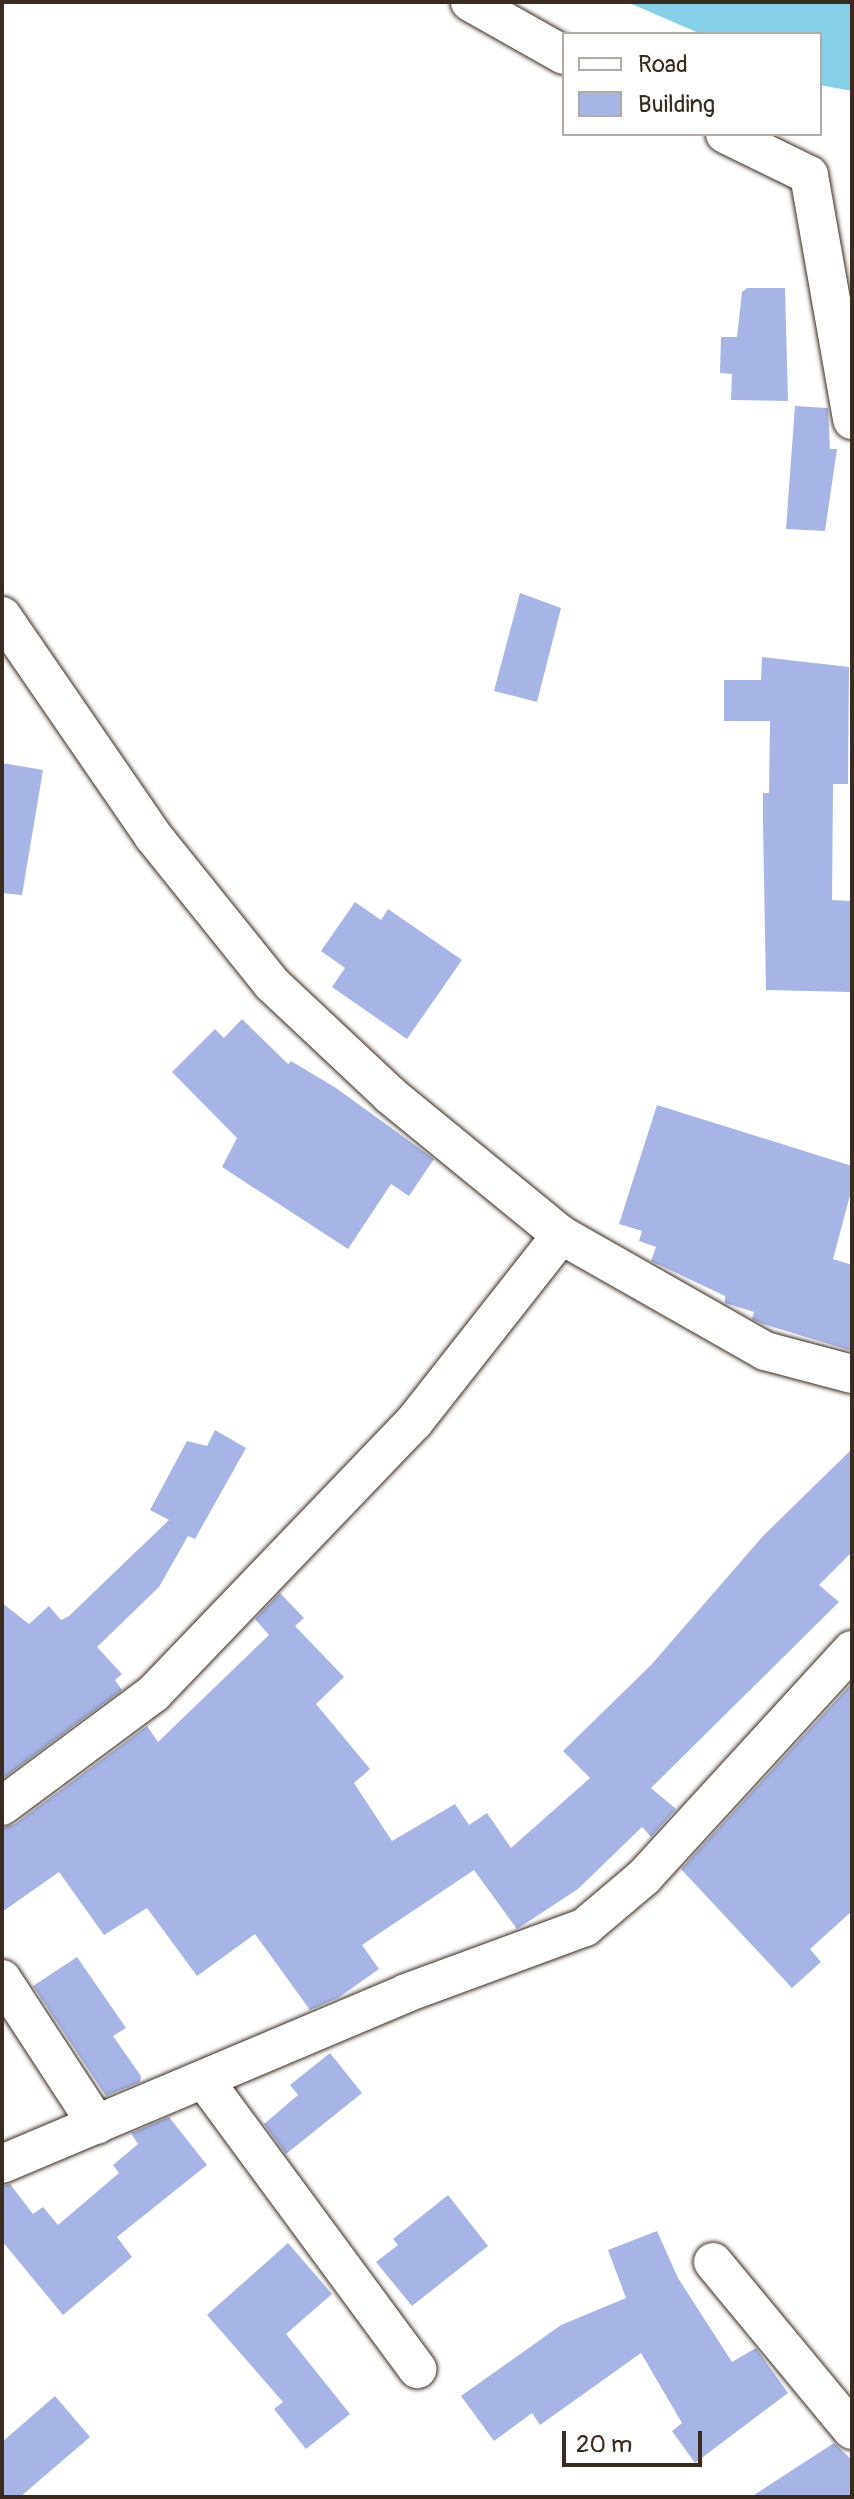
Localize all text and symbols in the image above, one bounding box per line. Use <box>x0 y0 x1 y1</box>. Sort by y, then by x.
legend <box>562 32 822 136</box>
text: Road <box>638 50 688 79</box>
text: Building <box>638 90 715 119</box>
scale bar <box>566 2415 706 2465</box>
text: 20 m <box>576 2430 632 2459</box>

